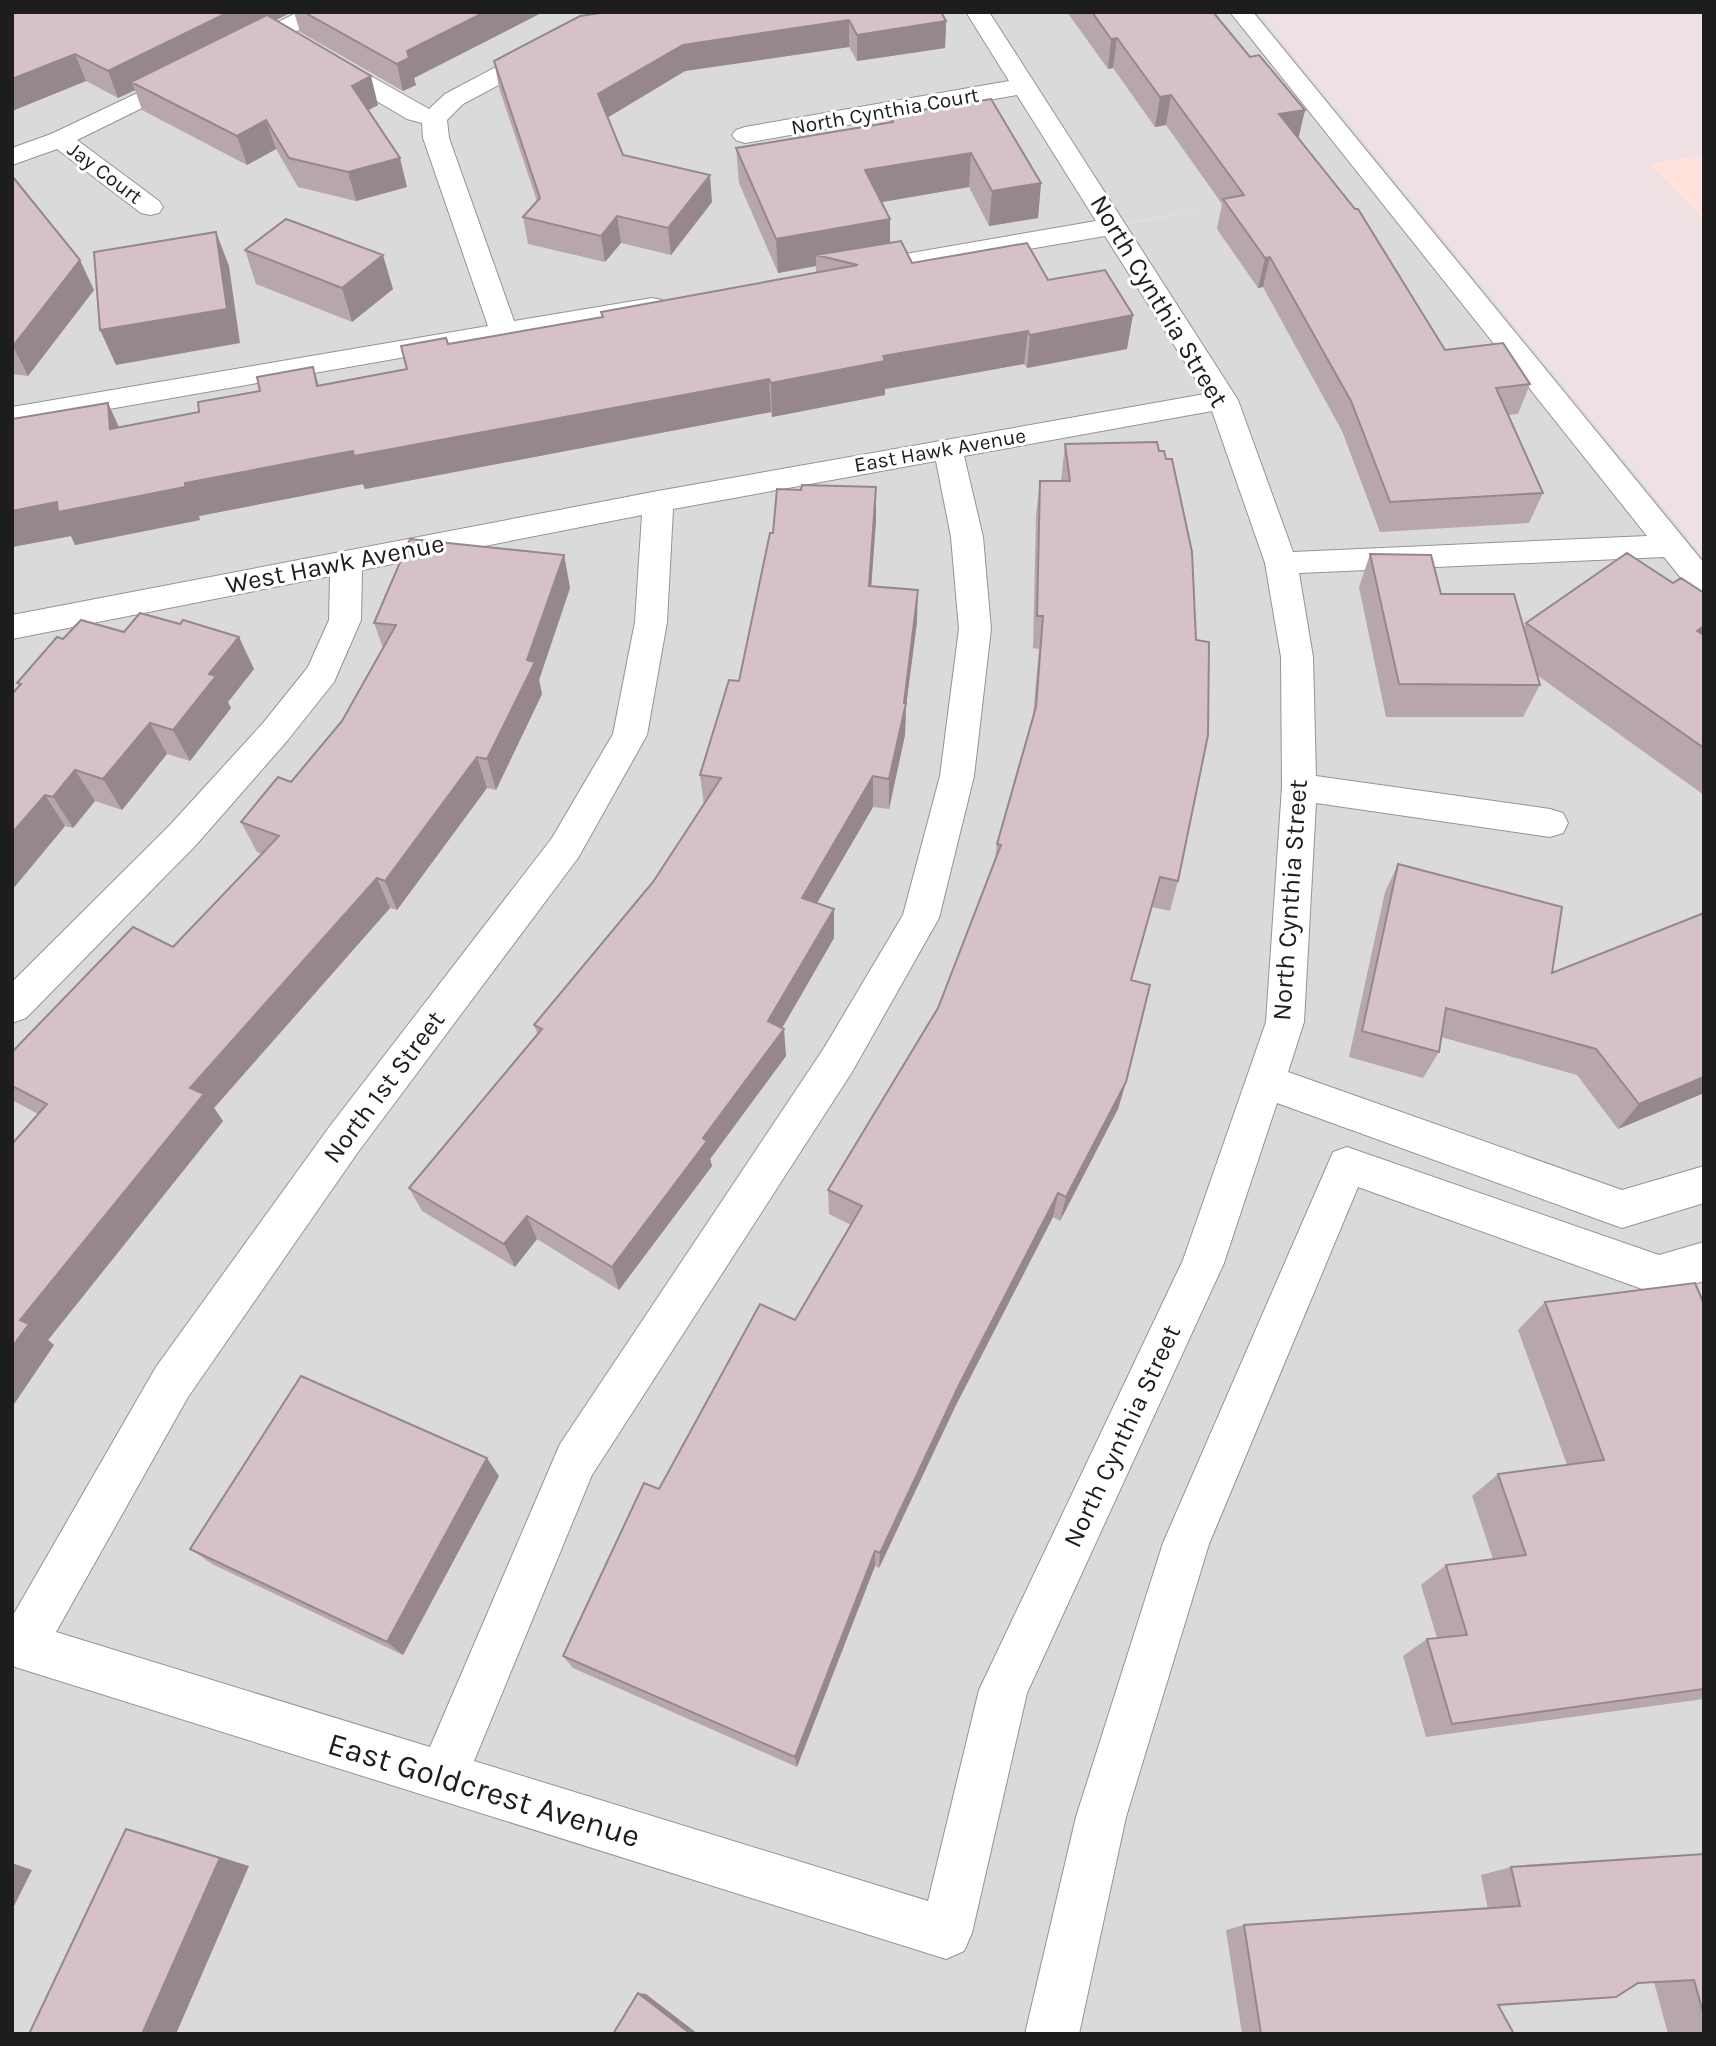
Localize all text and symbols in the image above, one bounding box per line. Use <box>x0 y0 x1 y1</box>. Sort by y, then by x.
street label: North Cynthia Court <box>789 83 981 139</box>
street label: Jay Court <box>63 137 147 209</box>
street label: North Cynthia Street <box>1083 189 1235 413</box>
street label: East Hawk Avenue <box>852 423 1028 477</box>
street label: West Hawk Avenue <box>223 528 447 600</box>
street label: North Cynthia Street <box>1266 778 1314 1022</box>
street label: North 1st Street <box>317 1005 451 1169</box>
street label: North Cynthia Street <box>1057 1320 1187 1552</box>
street label: East Goldcrest Avenue <box>324 1725 644 1855</box>

